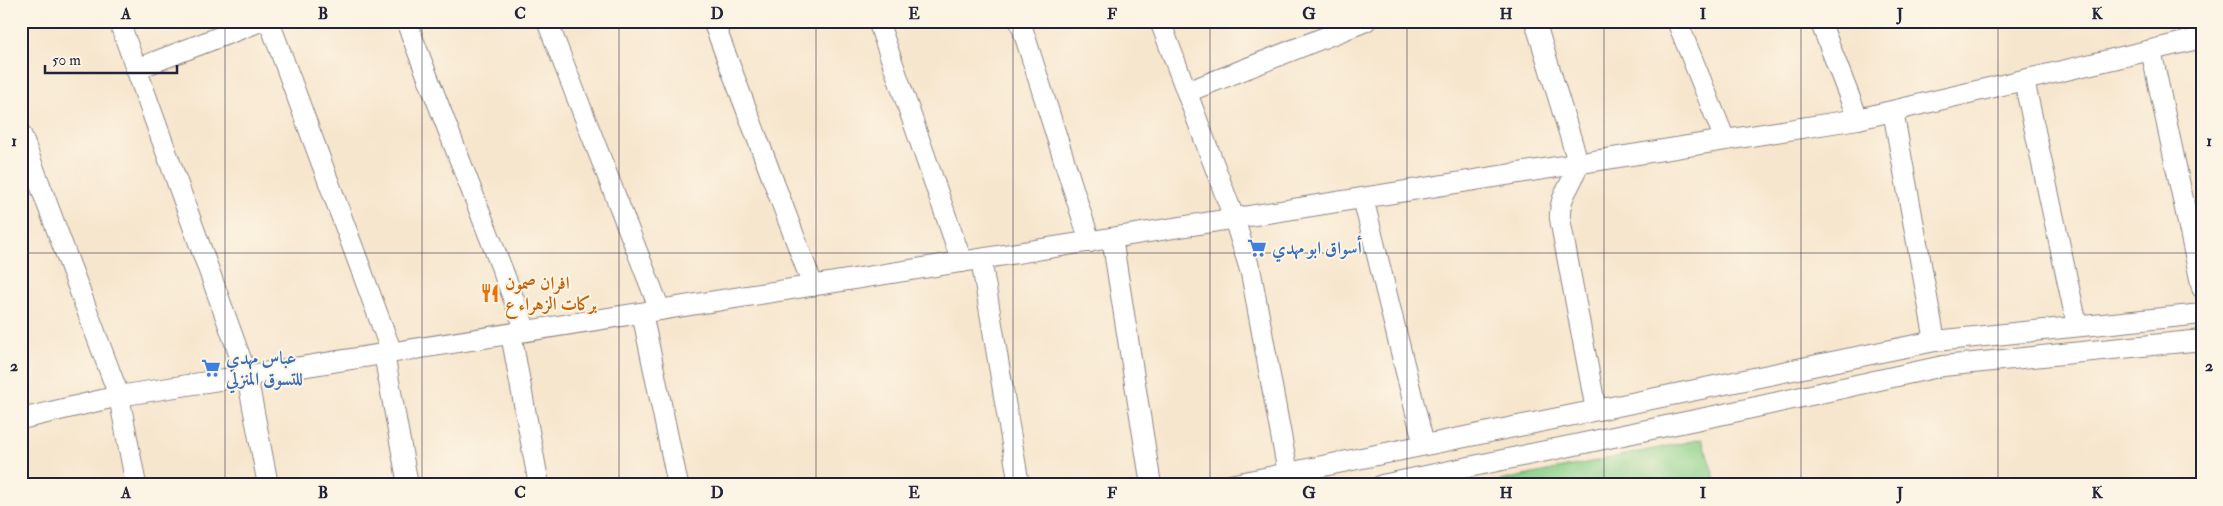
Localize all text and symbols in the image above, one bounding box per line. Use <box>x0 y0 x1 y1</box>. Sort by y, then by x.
text: A <box>120 4 132 24</box>
text: B <box>318 4 328 24</box>
text: C <box>514 4 526 24</box>
text: D <box>710 4 724 24</box>
text: E <box>908 4 920 24</box>
text: F <box>1107 4 1117 24</box>
text: G <box>1302 4 1316 24</box>
text: H <box>1499 4 1513 24</box>
text: I <box>1700 4 1707 24</box>
text: J <box>1896 4 1904 25</box>
text: K <box>2091 4 2103 24</box>
scale bar <box>45 42 178 74</box>
text: 50 m <box>52 51 81 70</box>
text: 1 <box>11 131 17 151</box>
text: 1 <box>2206 131 2212 151</box>
place label: أسواق ابو مهدي <box>1272 235 1363 263</box>
supermarket icon: أسواق ابو مهدي <box>1246 237 1268 259</box>
place label: افران صمون بركات الزهراء ع <box>505 272 598 319</box>
restaurant icon: افران صمون بركات الزهراء ع <box>479 282 501 304</box>
place label: عباس مهدي للتسوق المنزلي <box>225 347 303 394</box>
text: 2 <box>10 356 18 376</box>
text: 2 <box>2205 356 2213 376</box>
supermarket icon: عباس مهدي للتسوق المنزلي <box>200 357 222 379</box>
text: A <box>120 483 132 503</box>
text: B <box>318 483 328 503</box>
text: C <box>514 483 526 503</box>
text: D <box>710 483 724 503</box>
text: E <box>908 483 920 503</box>
text: F <box>1107 483 1117 503</box>
text: G <box>1302 483 1316 503</box>
text: H <box>1499 483 1513 503</box>
text: I <box>1700 483 1707 503</box>
text: J <box>1896 483 1904 504</box>
text: K <box>2091 483 2103 503</box>

